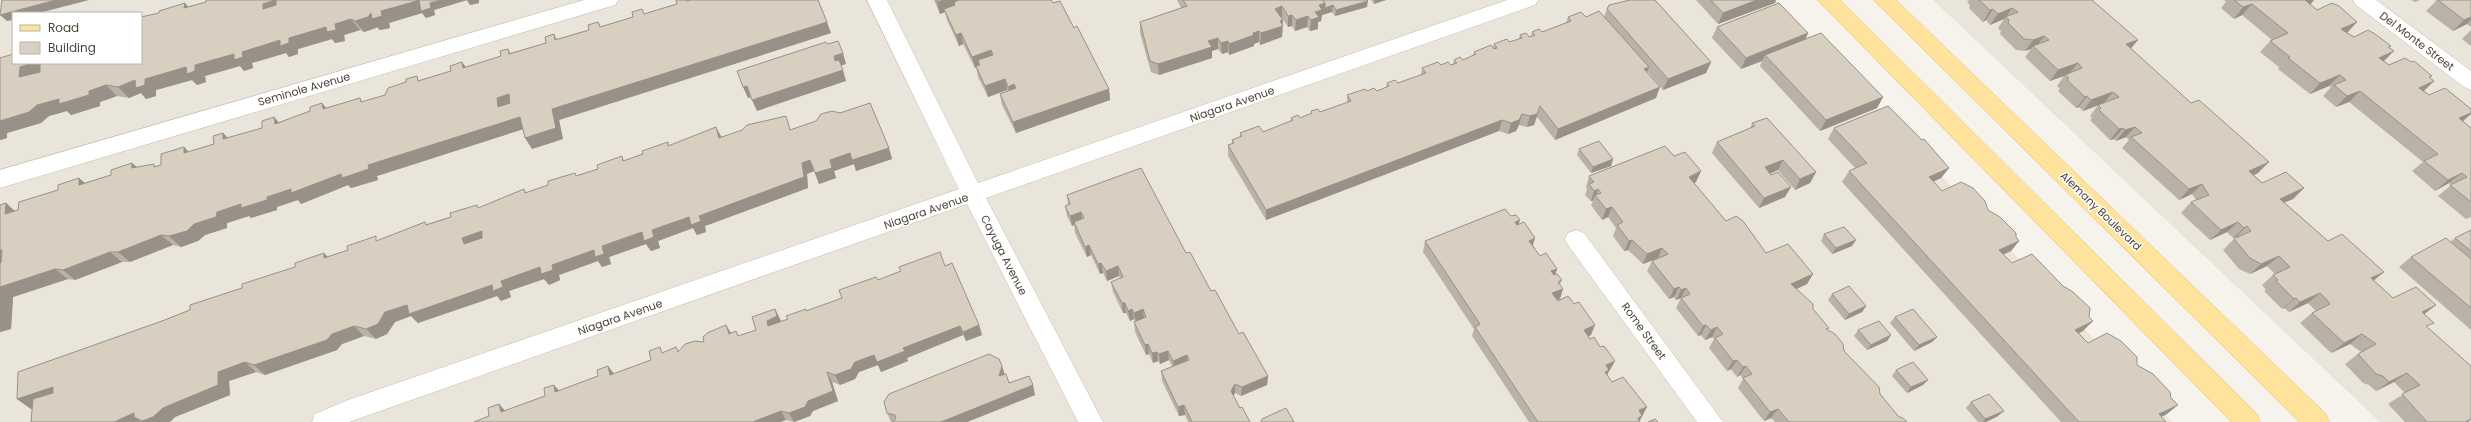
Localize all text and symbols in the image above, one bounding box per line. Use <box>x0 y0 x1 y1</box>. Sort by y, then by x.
street label: Del Monte Street <box>2376 8 2458 74</box>
legend <box>12 12 142 64</box>
text: Road <box>48 19 79 36</box>
text: Building <box>48 39 96 56</box>
street label: Seminole Avenue <box>256 68 352 110</box>
street label: Niagara Avenue <box>1188 82 1277 126</box>
street label: Alemany Boulevard <box>2057 168 2145 254</box>
street label: Niagara Avenue <box>882 189 971 233</box>
street label: Cayuga Avenue <box>977 212 1031 298</box>
street label: Niagara Avenue <box>576 295 665 339</box>
street label: Rome Street <box>1618 299 1670 363</box>

